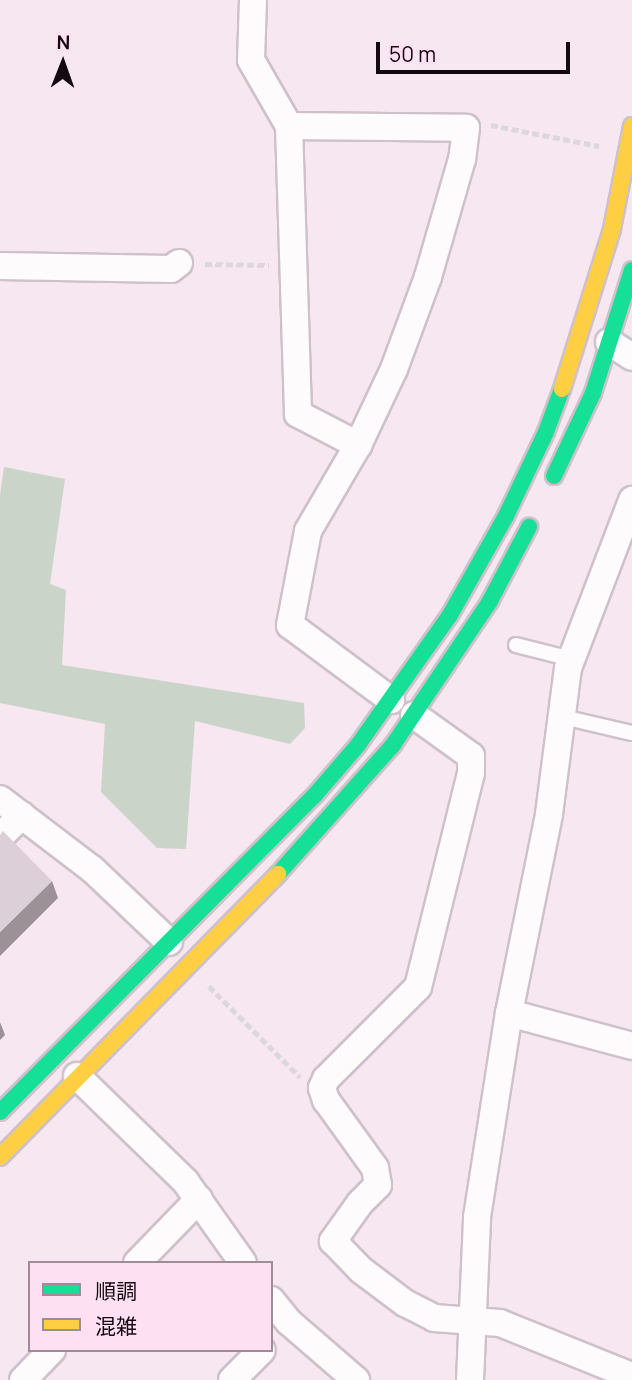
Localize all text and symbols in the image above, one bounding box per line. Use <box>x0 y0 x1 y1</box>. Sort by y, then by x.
north arrow <box>28 28 98 98</box>
scale bar <box>380 28 574 72</box>
text: N <box>56 29 70 55</box>
text: 50 m <box>389 40 436 68</box>
legend <box>28 1261 273 1352</box>
text: 順調 <box>95 1277 137 1305</box>
text: 混雑 <box>95 1312 137 1340</box>

